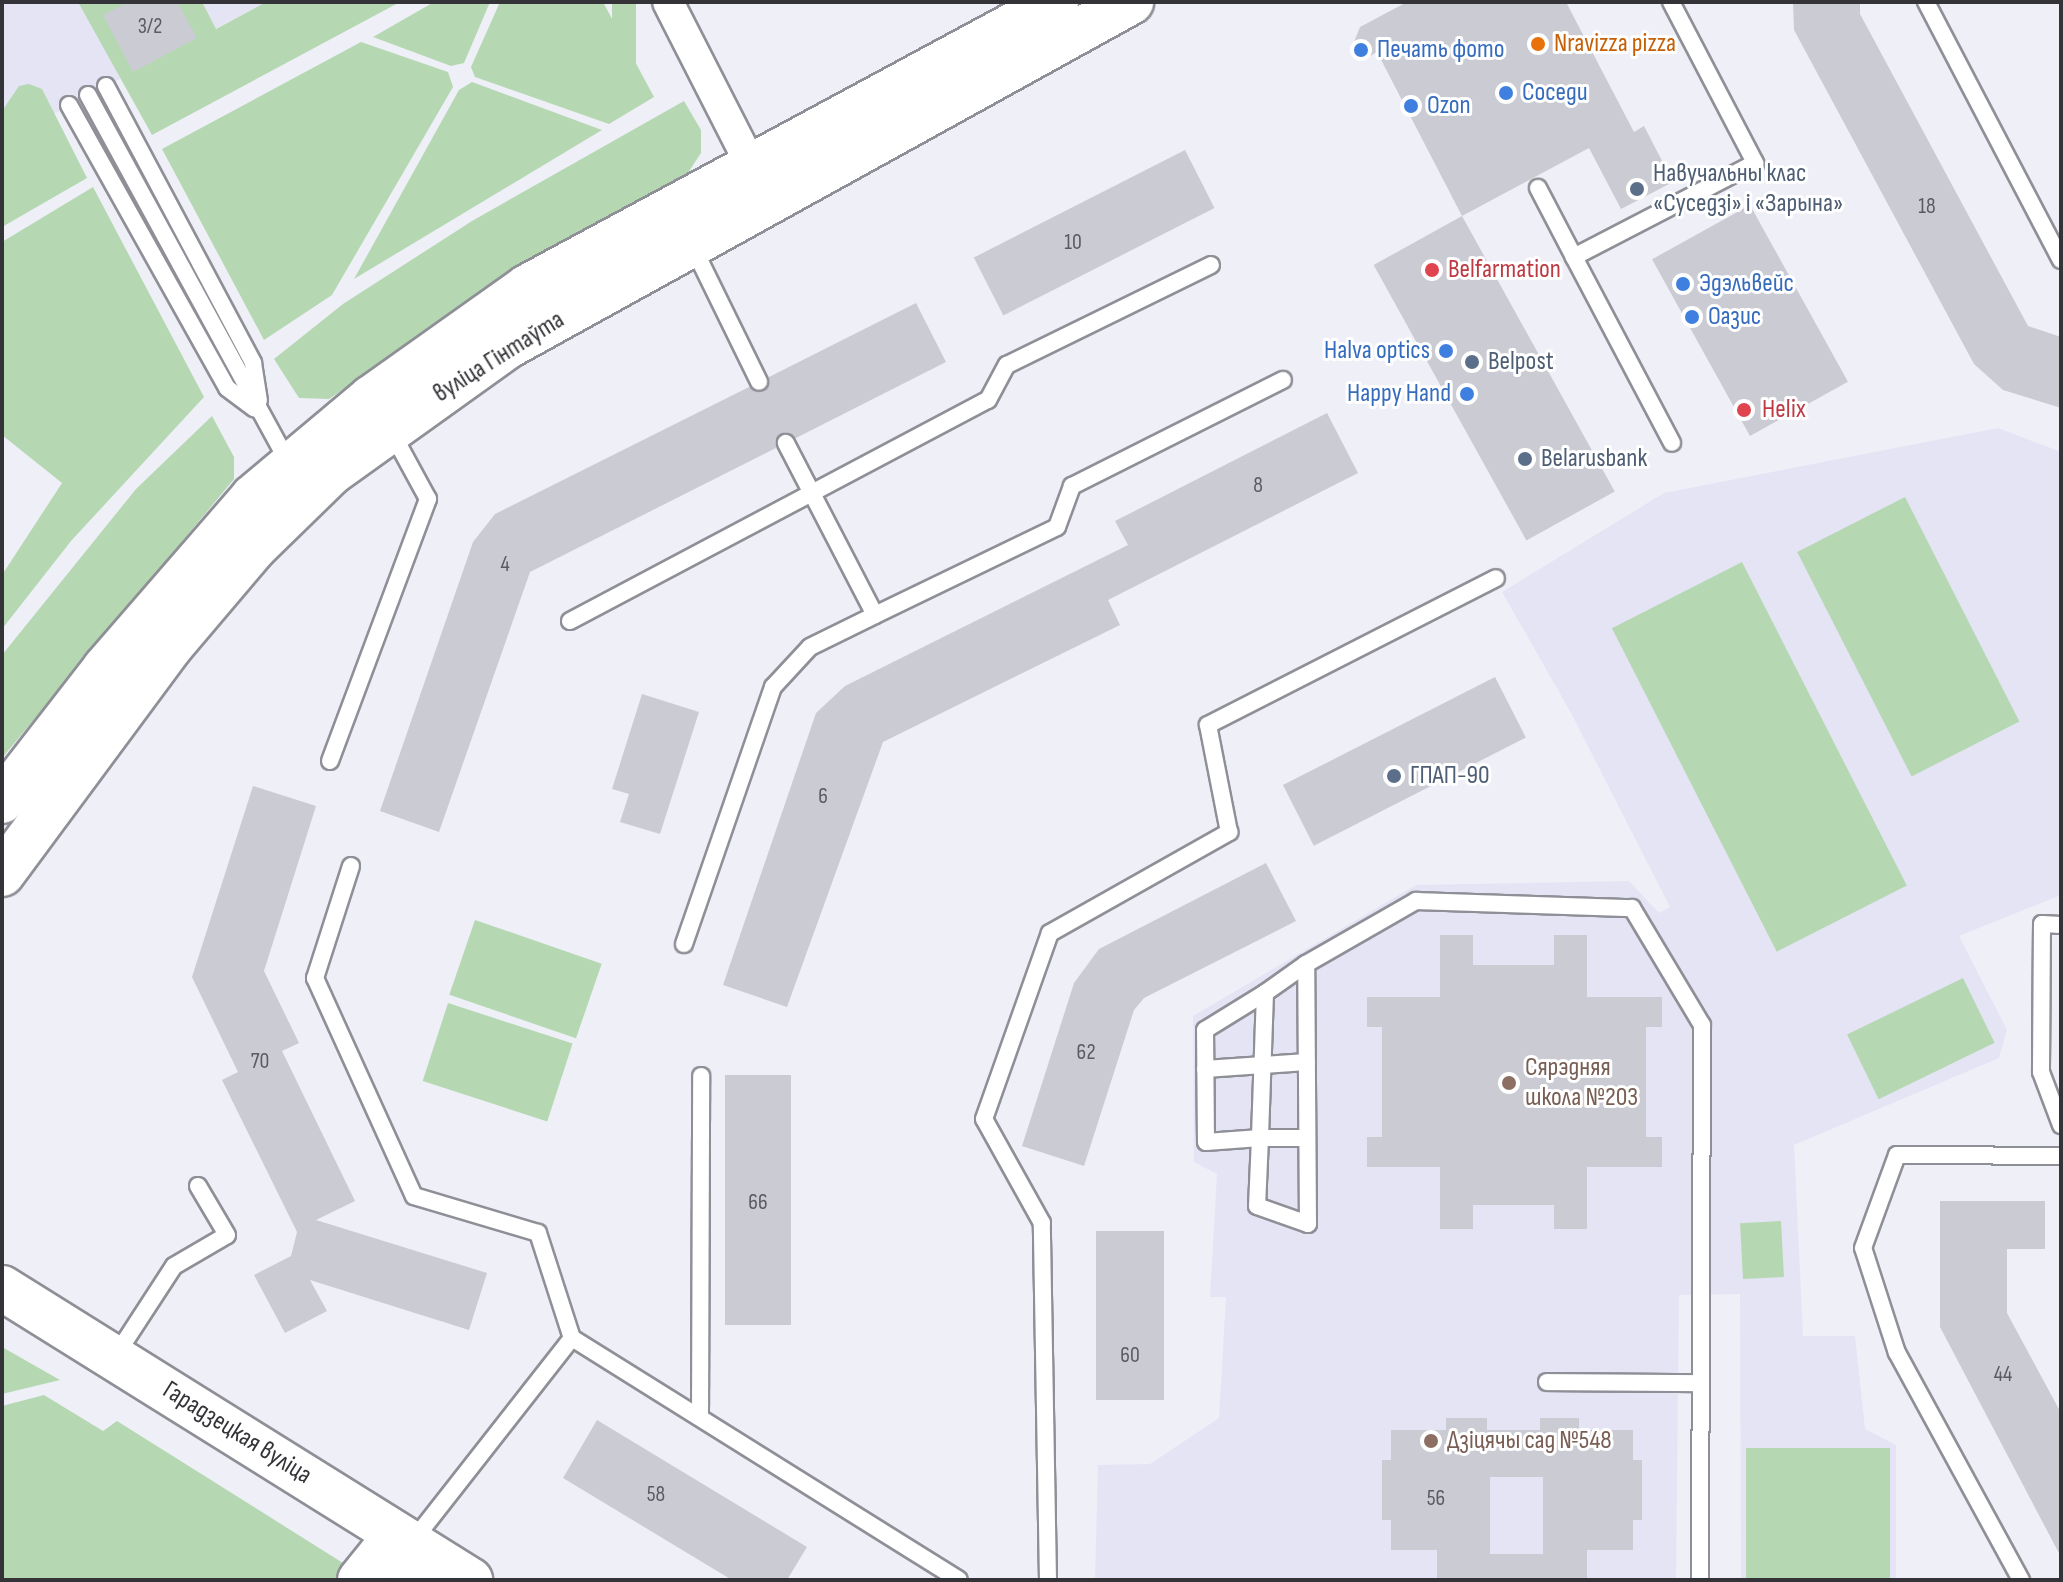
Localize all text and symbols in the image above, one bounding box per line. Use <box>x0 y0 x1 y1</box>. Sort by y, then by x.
house number: 3/2 <box>138 14 162 40</box>
place label: Nravizza pizza <box>1554 28 1676 60</box>
place label: Печать фото <box>1377 34 1505 66</box>
marker: Nravizza pizza <box>1529 35 1547 53</box>
marker: Печать фото <box>1352 41 1370 59</box>
place label: Соседи <box>1522 77 1588 109</box>
marker: Соседи <box>1497 84 1515 102</box>
place label: Ozon <box>1427 90 1471 122</box>
marker: Ozon <box>1402 97 1420 115</box>
place label: Навучальны клас «Суседзі» і «Зарына» <box>1653 158 1843 220</box>
marker: Навучальны клас «Суседзі» і «Зарына» <box>1628 180 1646 198</box>
house number: 18 <box>1918 194 1936 220</box>
house number: 10 <box>1064 230 1082 256</box>
place label: Belfarmation <box>1448 254 1561 286</box>
marker: Belfarmation <box>1423 261 1441 279</box>
place label: Эдэльвейс <box>1699 268 1794 300</box>
marker: Эдэльвейс <box>1674 275 1692 293</box>
place label: Оазис <box>1708 301 1761 333</box>
street label: вуліца Гінтаўта <box>428 304 570 410</box>
marker: Оазис <box>1683 308 1701 326</box>
place label: Halva optics <box>1324 335 1430 367</box>
marker: Halva optics <box>1437 342 1455 360</box>
place label: Belpost <box>1488 346 1554 378</box>
marker: Belpost <box>1463 353 1481 371</box>
place label: Happy Hand <box>1347 378 1451 410</box>
marker: Happy Hand <box>1458 385 1476 403</box>
place label: Helix <box>1762 394 1806 426</box>
marker: Helix <box>1733 399 1755 421</box>
place label: Belarusbank <box>1541 443 1647 475</box>
marker: Belarusbank <box>1516 450 1534 468</box>
house number: 8 <box>1253 473 1263 499</box>
house number: 4 <box>500 552 510 578</box>
place label: ГПАП-90 <box>1410 760 1490 792</box>
marker: ГПАП-90 <box>1385 767 1403 785</box>
house number: 6 <box>818 784 828 810</box>
house number: 62 <box>1077 1040 1095 1066</box>
house number: 70 <box>251 1049 269 1075</box>
place label: Сярэдняя школа №203 <box>1525 1052 1638 1114</box>
marker: Сярэдняя школа №203 <box>1500 1074 1518 1092</box>
house number: 66 <box>748 1190 768 1216</box>
house number: 60 <box>1120 1343 1140 1369</box>
house number: 44 <box>1994 1362 2012 1388</box>
street label: Гарадзецкая вуліца <box>157 1375 317 1491</box>
place label: Дзіцячы сад №548 <box>1447 1425 1612 1457</box>
marker: Дзіцячы сад №548 <box>1422 1432 1440 1450</box>
house number: 58 <box>647 1482 665 1508</box>
house number: 56 <box>1427 1486 1445 1512</box>

